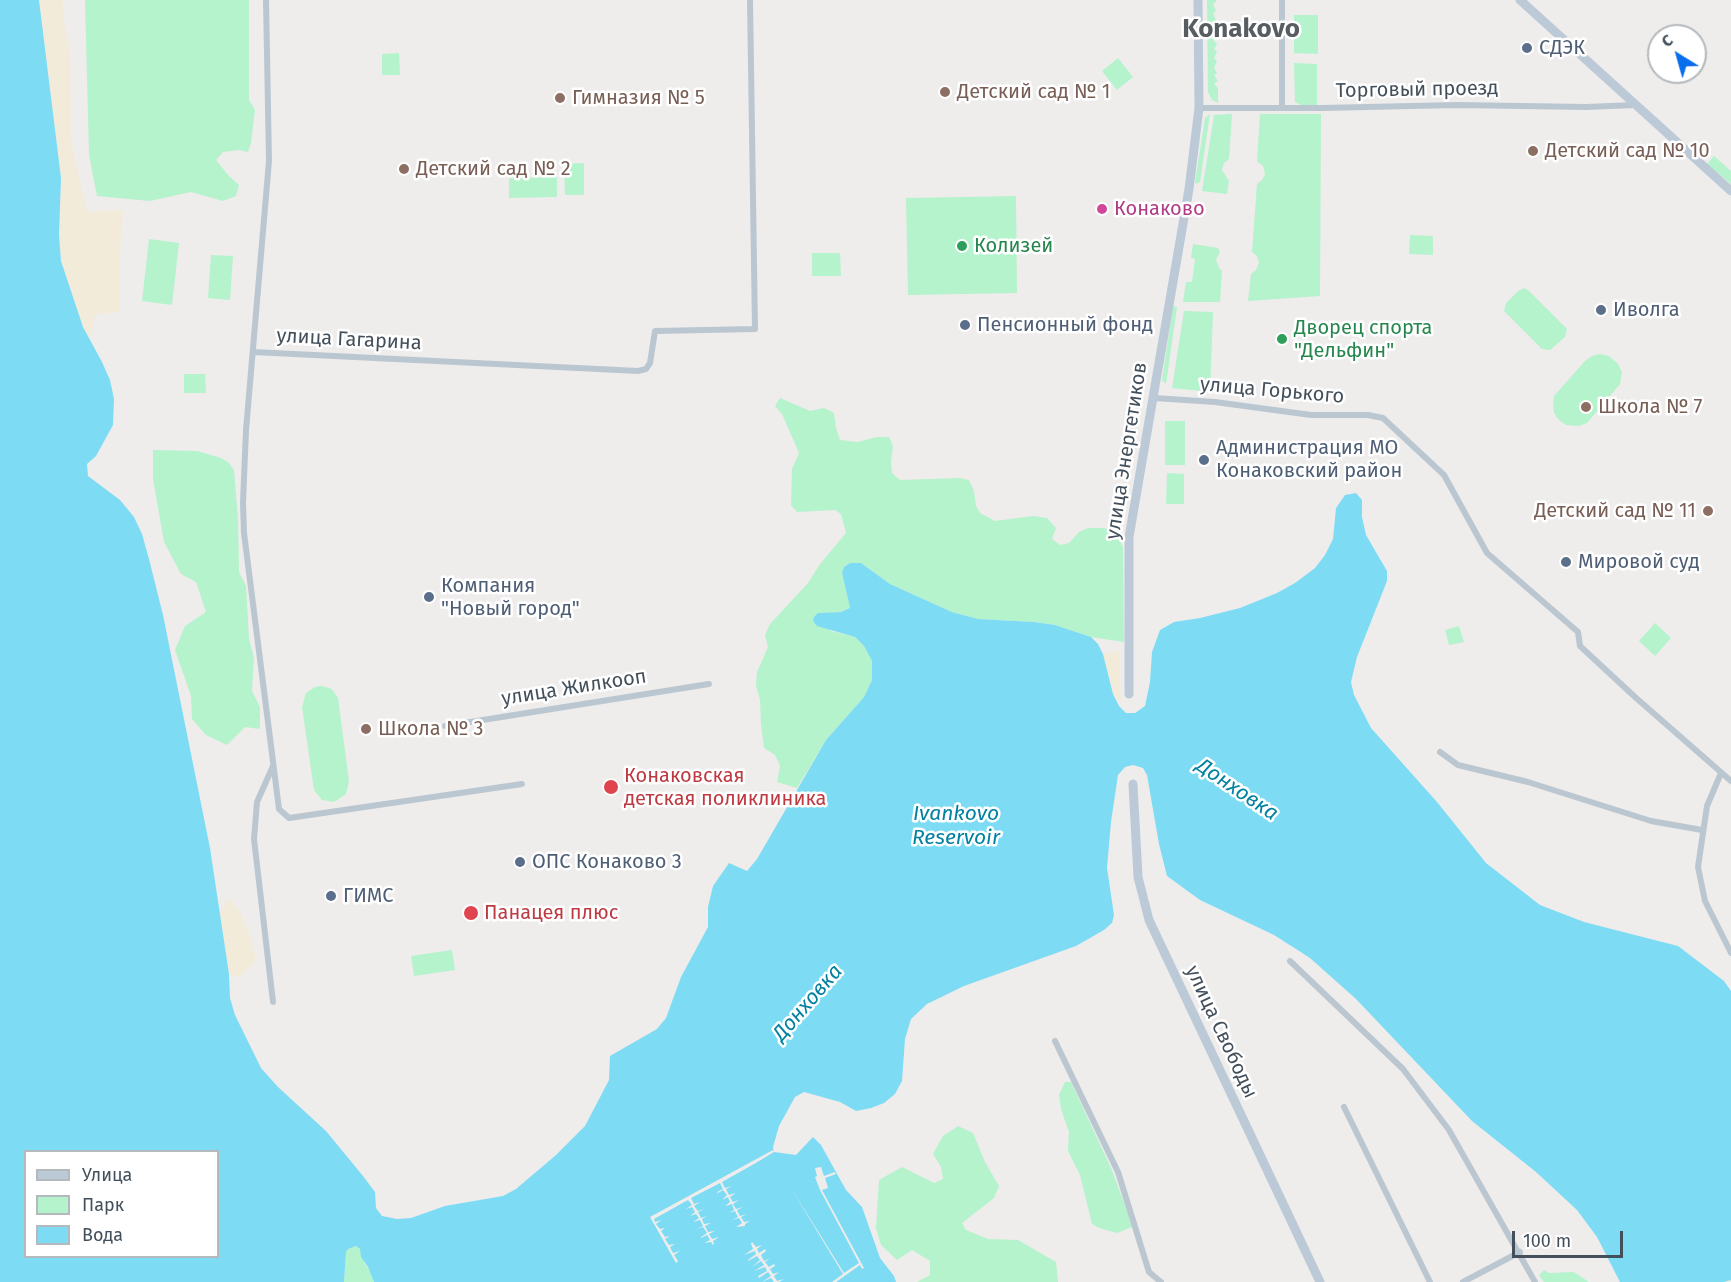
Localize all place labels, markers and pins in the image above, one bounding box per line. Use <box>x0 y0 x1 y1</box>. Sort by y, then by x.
place label: СДЭК <box>1539 36 1585 60</box>
marker: СДЭК <box>1520 41 1534 55</box>
place label: Детский сад № 1 <box>957 80 1110 104</box>
marker: Детский сад № 1 <box>938 85 952 99</box>
place label: Гимназия № 5 <box>572 86 705 110</box>
marker: Гимназия № 5 <box>553 91 567 105</box>
place label: Детский сад № 10 <box>1545 139 1710 163</box>
marker: Детский сад № 10 <box>1526 144 1540 158</box>
place label: Детский сад № 2 <box>416 157 571 181</box>
marker: Детский сад № 2 <box>397 162 411 176</box>
place label: Конаково <box>1114 197 1205 221</box>
marker: Конаково <box>1095 202 1109 216</box>
place label: Колизей <box>974 234 1053 258</box>
marker: Колизей <box>955 239 969 253</box>
place label: Иволга <box>1613 298 1680 322</box>
marker: Иволга <box>1594 303 1608 317</box>
place label: Пенсионный фонд <box>977 313 1153 337</box>
place label: Дворец спорта "Дельфин" <box>1294 316 1432 363</box>
marker: Пенсионный фонд <box>958 318 972 332</box>
marker: Дворец спорта "Дельфин" <box>1275 332 1289 346</box>
place label: Школа № 7 <box>1598 395 1702 419</box>
marker: Школа № 7 <box>1579 400 1593 414</box>
place label: Администрация МО Конаковский район <box>1216 436 1402 483</box>
marker: Администрация МО Конаковский район <box>1197 453 1211 467</box>
place label: Детский сад № 11 <box>1534 499 1696 523</box>
marker: Детский сад № 11 <box>1701 504 1715 518</box>
place label: Мировой суд <box>1578 550 1700 574</box>
marker: Мировой суд <box>1559 555 1573 569</box>
place label: Компания "Новый город" <box>441 574 580 621</box>
marker: Компания "Новый город" <box>422 590 436 604</box>
place label: Школа № 3 <box>378 717 484 741</box>
marker: Школа № 3 <box>359 722 373 736</box>
place label: Конаковская детская поликлиника <box>624 764 826 811</box>
marker: Конаковская детская поликлиника <box>602 778 620 796</box>
place label: ОПС Конаково 3 <box>532 850 682 874</box>
marker: ОПС Конаково 3 <box>513 855 527 869</box>
place label: ГИМС <box>343 884 393 908</box>
marker: ГИМС <box>324 889 338 903</box>
place label: Панацея плюс <box>484 901 618 925</box>
marker: Панацея плюс <box>462 904 480 922</box>

